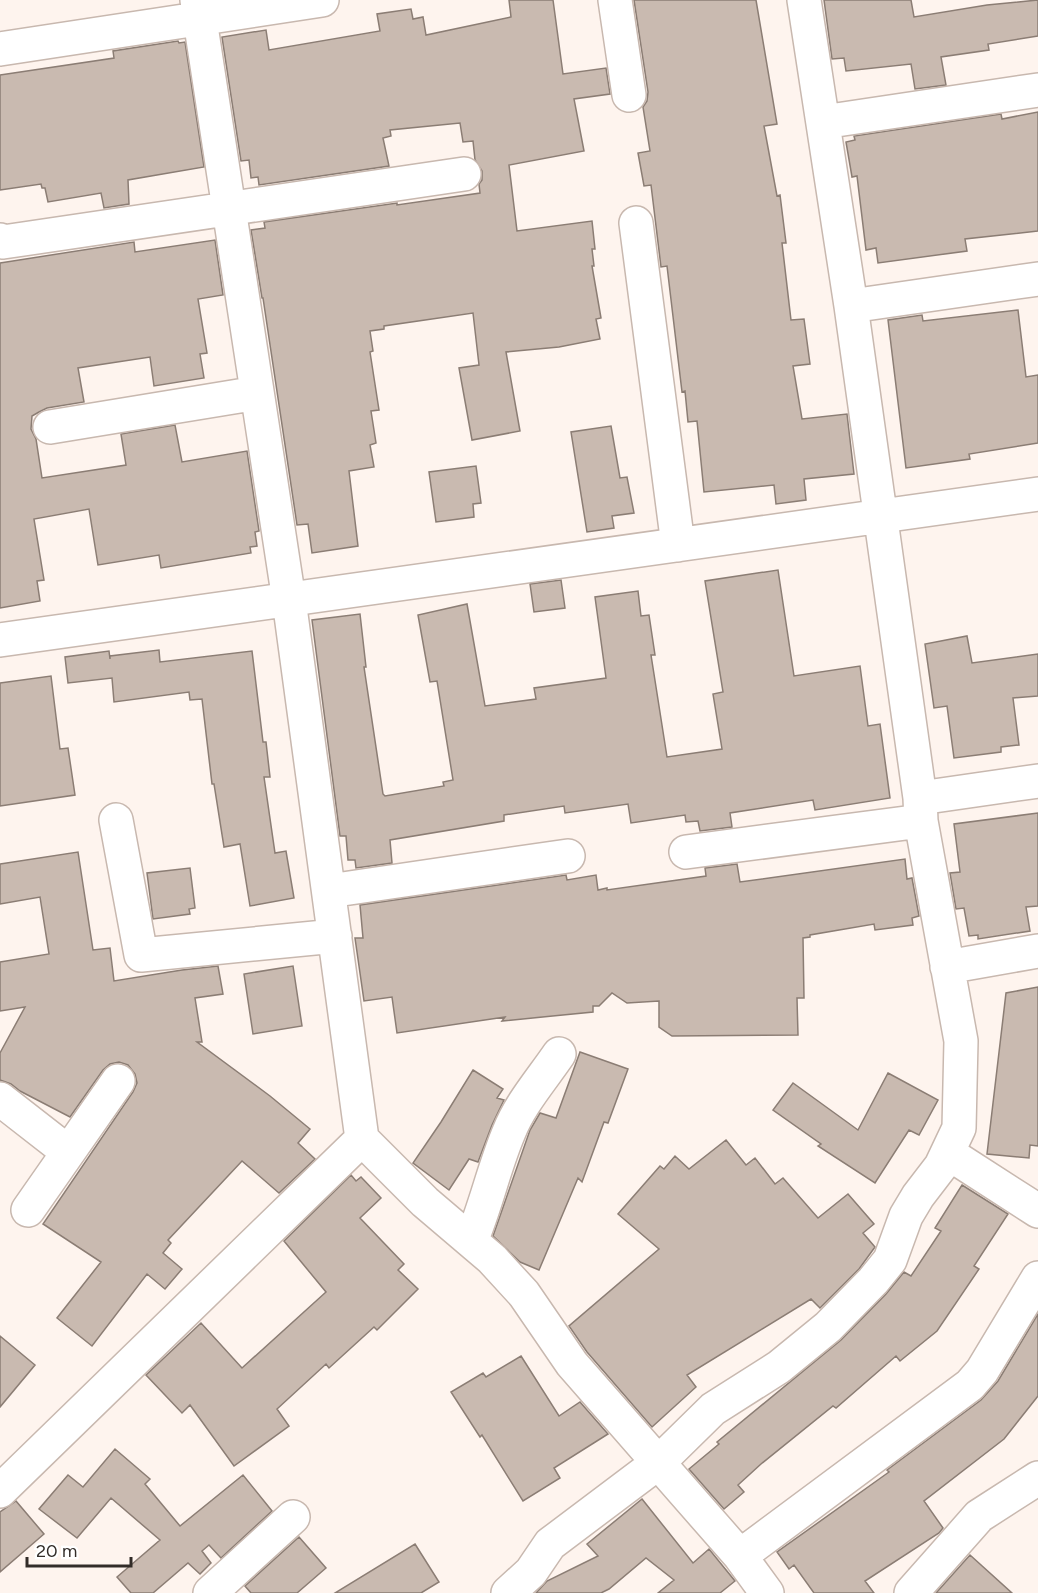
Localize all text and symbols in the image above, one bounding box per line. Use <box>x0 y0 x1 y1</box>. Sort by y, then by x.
scale bar <box>27 1530 130 1568</box>
text: 20 m <box>36 1540 77 1562</box>

